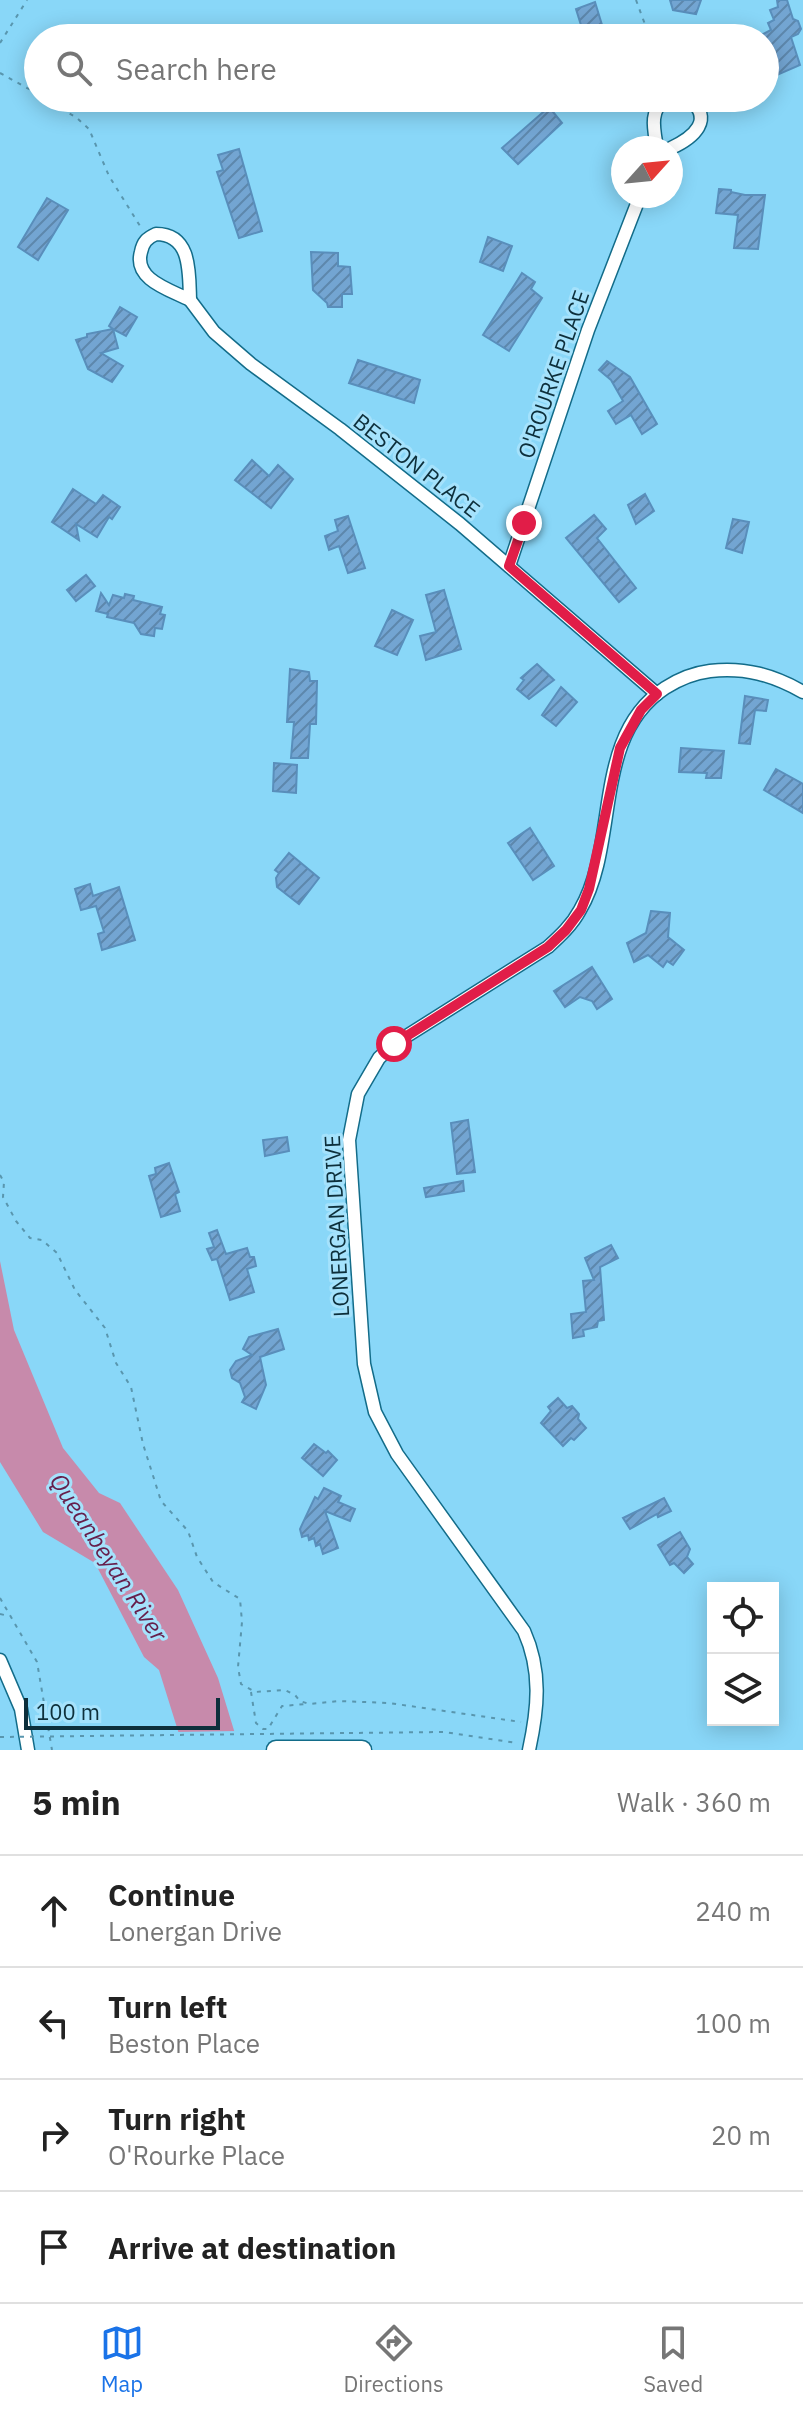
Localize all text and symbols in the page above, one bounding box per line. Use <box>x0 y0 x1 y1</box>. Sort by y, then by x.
search box <box>24 24 779 112</box>
icon: search <box>52 46 96 90</box>
text: Search here <box>116 49 277 88</box>
north arrow <box>611 136 683 208</box>
street label: O'ROURKE PLACE <box>511 286 595 462</box>
street label: BESTON PLACE <box>348 406 486 524</box>
route end <box>506 505 542 541</box>
route start <box>376 1026 412 1062</box>
street label: LONERGAN DRIVE <box>317 1134 355 1318</box>
water label: Queanbeyan River <box>43 1467 176 1648</box>
map controls <box>707 1582 779 1726</box>
button: locate <box>707 1582 779 1654</box>
button: layers <box>707 1654 779 1726</box>
scale bar <box>24 1694 220 1730</box>
text: 100 m <box>36 1697 100 1726</box>
text: 5 min <box>32 1780 121 1824</box>
text: Walk · 360 m <box>617 1785 771 1819</box>
text: Continue <box>108 1875 235 1914</box>
icon: ahead <box>32 1889 76 1933</box>
text: 240 m <box>695 1894 771 1928</box>
text: Lonergan Drive <box>108 1914 282 1948</box>
text: Turn left <box>108 1987 227 2026</box>
icon: left <box>32 2001 76 2045</box>
text: 100 m <box>695 2006 771 2040</box>
text: Beston Place <box>108 2026 260 2060</box>
text: Turn right <box>108 2099 246 2138</box>
icon: right <box>32 2113 76 2157</box>
text: 20 m <box>711 2118 771 2152</box>
text: O'Rourke Place <box>108 2138 285 2172</box>
icon: arrive <box>32 2225 76 2269</box>
text: Arrive at destination <box>108 2228 396 2267</box>
tab: Map <box>100 2321 144 2398</box>
tab: Directions <box>344 2321 444 2398</box>
tab: Saved <box>643 2321 703 2398</box>

